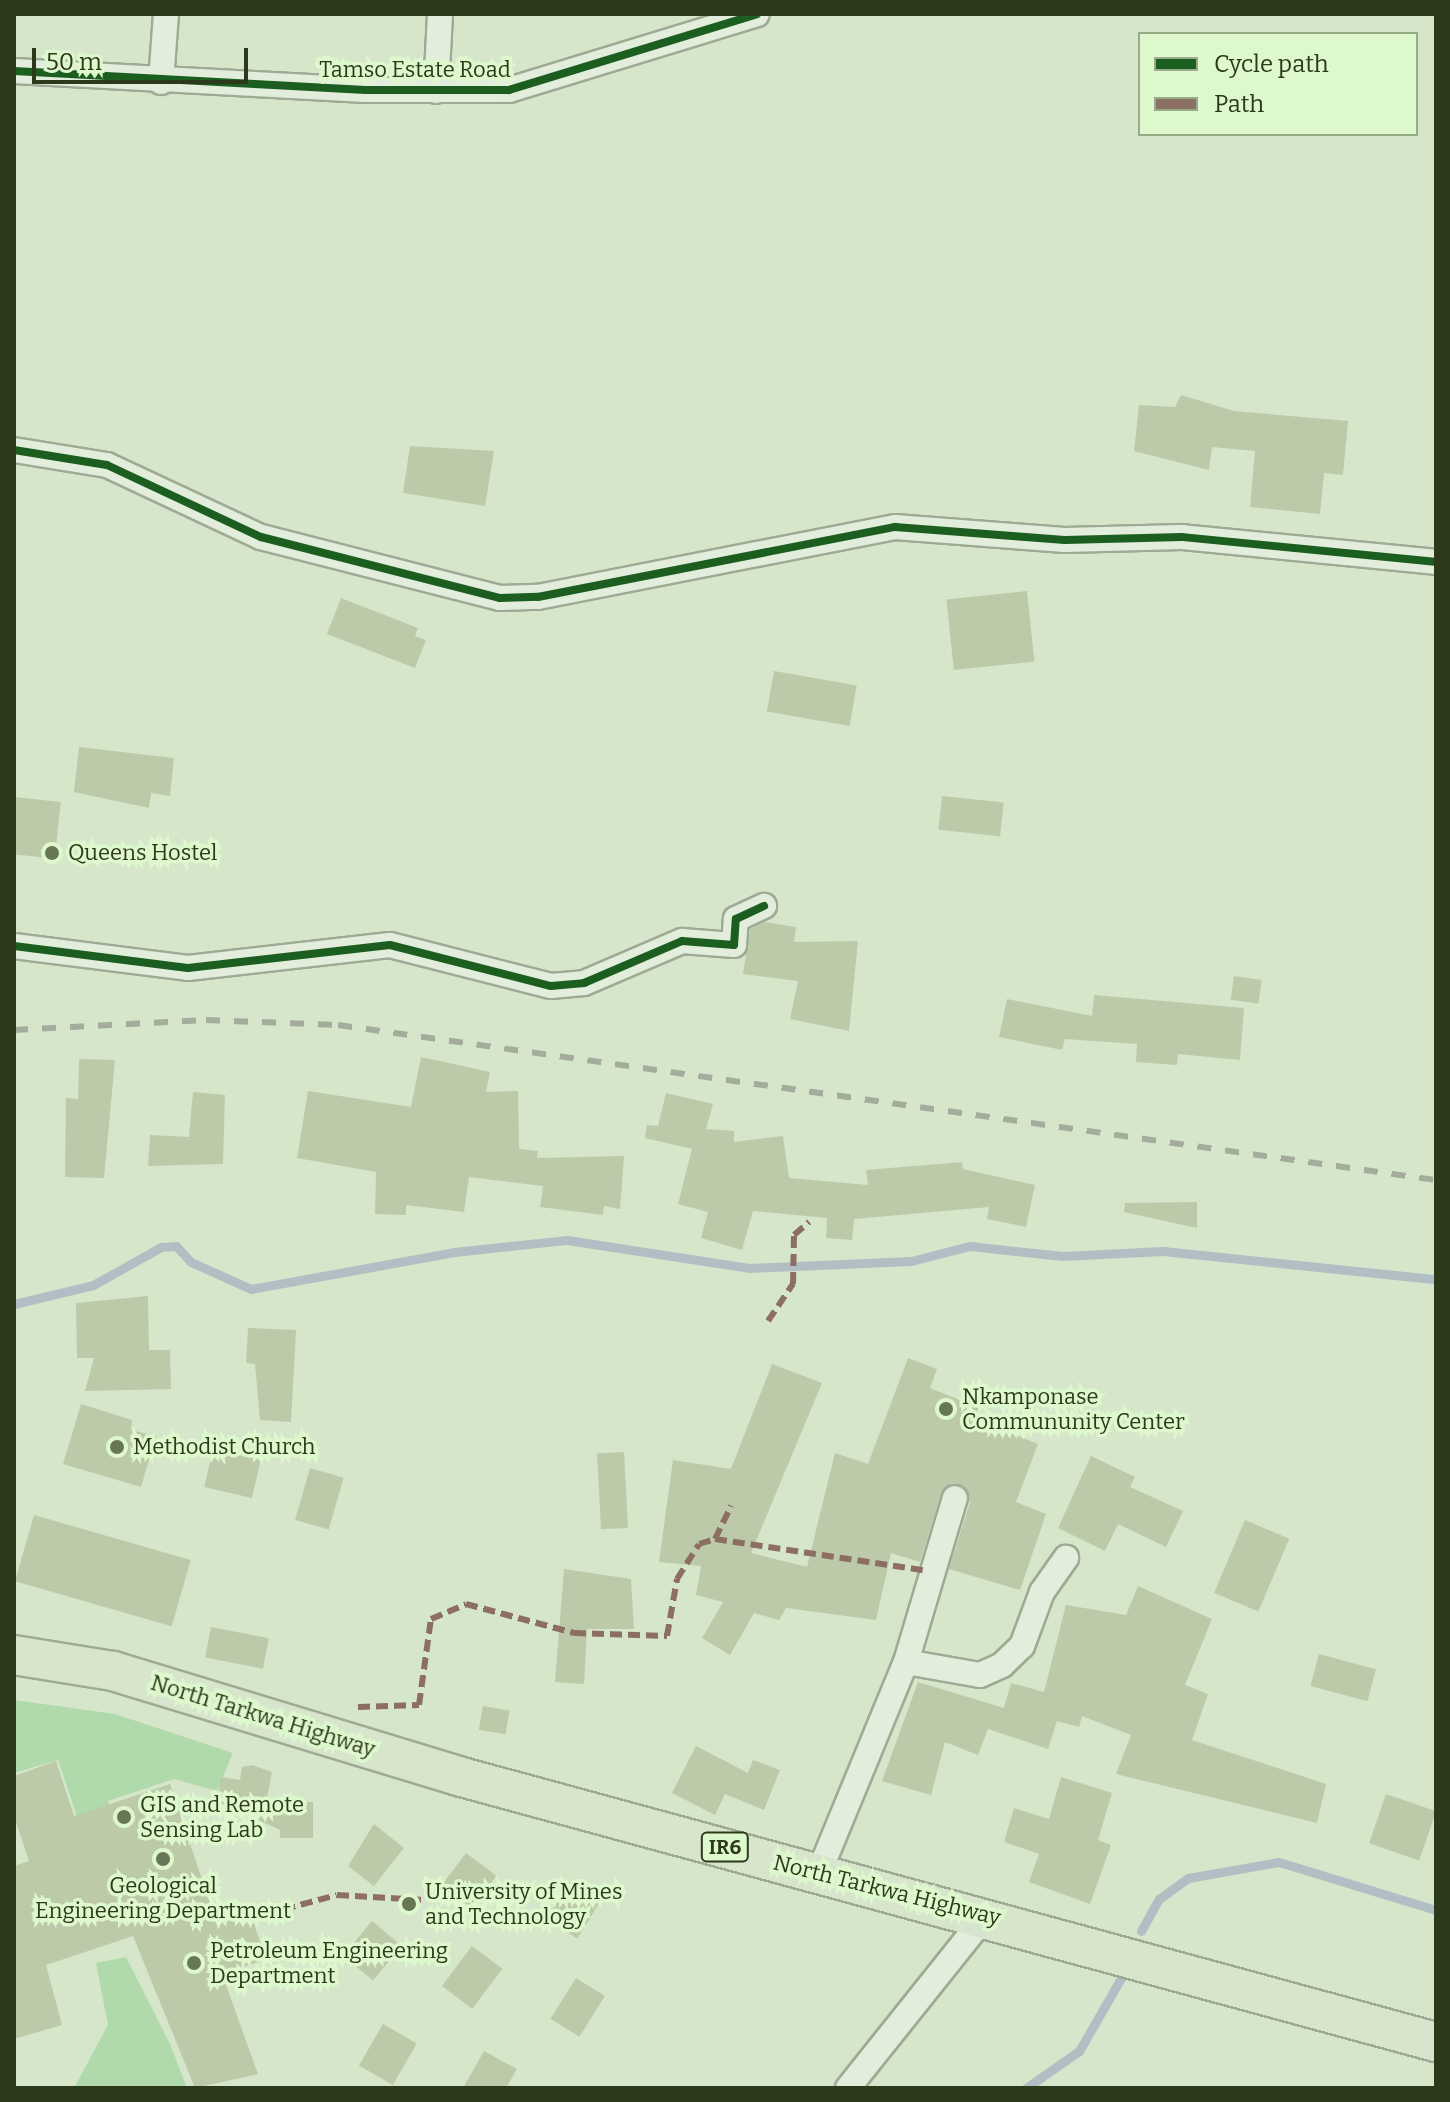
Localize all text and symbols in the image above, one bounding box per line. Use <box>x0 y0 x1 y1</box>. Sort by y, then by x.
scale bar <box>36 32 252 82</box>
legend <box>1138 32 1418 136</box>
text: 50 m <box>46 48 102 76</box>
text: Cycle path <box>1214 50 1329 78</box>
street label: Tamso Estate Road <box>319 57 511 83</box>
text: Path <box>1214 90 1264 118</box>
place label: Queens Hostel <box>68 840 217 866</box>
marker: Queens Hostel <box>43 844 61 862</box>
place label: Nkamponase Commununity Center <box>962 1383 1185 1434</box>
marker: Nkamponase Commununity Center <box>937 1400 955 1418</box>
place label: Methodist Church <box>133 1434 315 1460</box>
marker: Methodist Church <box>108 1438 126 1456</box>
street label: North Tarkwa Highway <box>148 1669 378 1763</box>
place label: GIS and Remote Sensing Lab <box>140 1791 304 1842</box>
marker: GIS and Remote Sensing Lab <box>115 1808 133 1826</box>
road number: IR6 <box>699 1831 751 1863</box>
street label: North Tarkwa Highway <box>771 1849 1003 1931</box>
marker: Geological Engineering Department <box>154 1850 172 1868</box>
place label: Geological Engineering Department <box>35 1872 291 1924</box>
place label: University of Mines and Technology <box>425 1878 622 1930</box>
marker: University of Mines and Technology <box>400 1895 418 1913</box>
place label: Petroleum Engineering Department <box>210 1937 448 1988</box>
marker: Petroleum Engineering Department <box>185 1954 203 1972</box>

